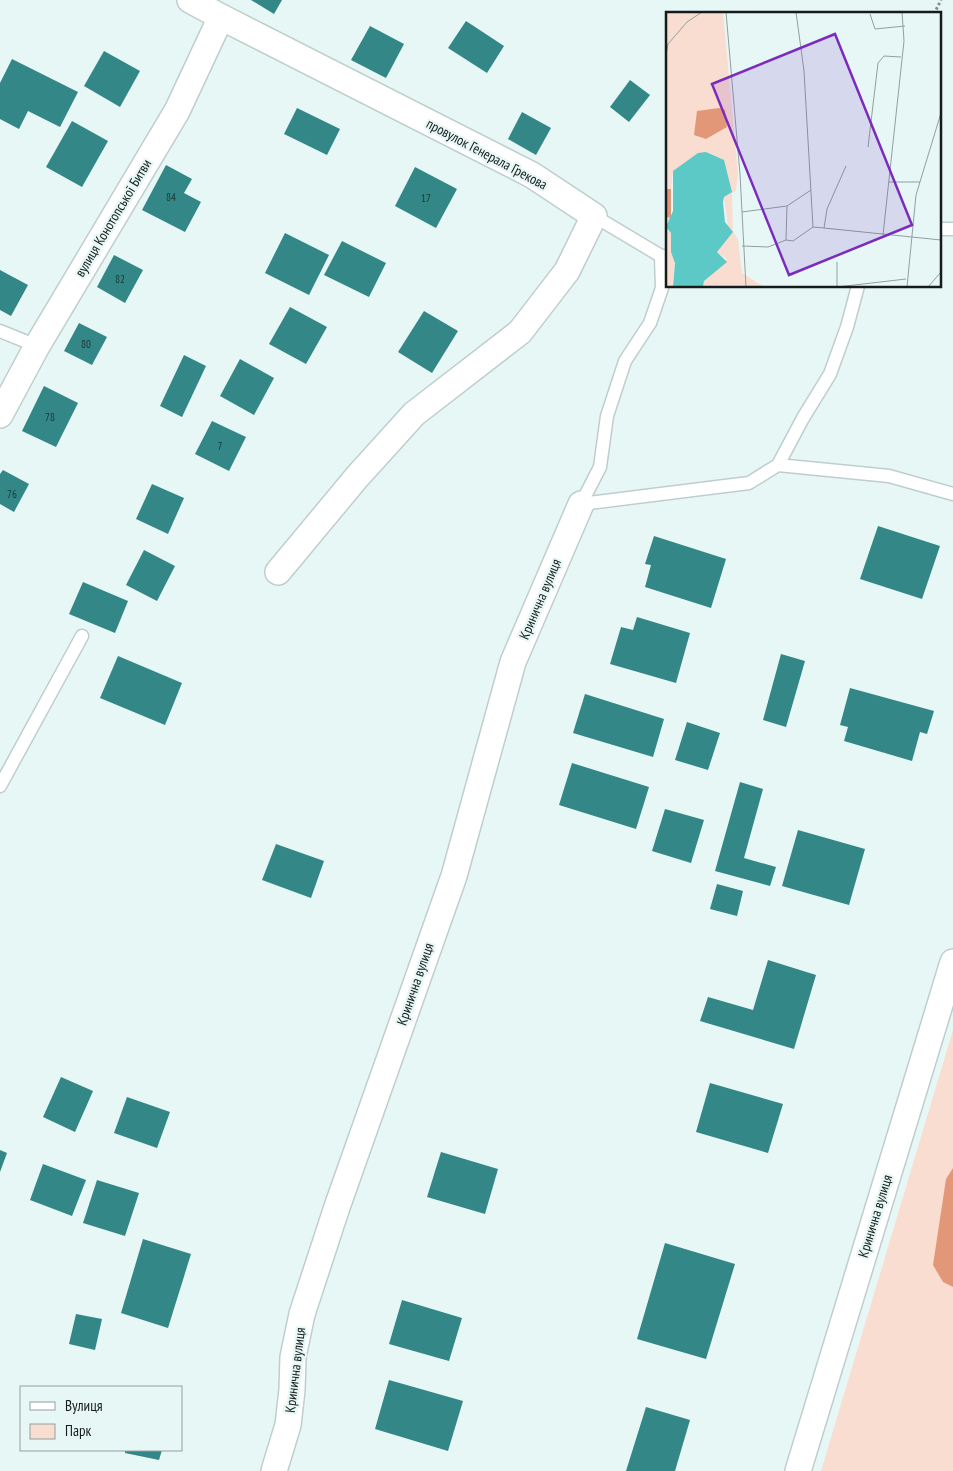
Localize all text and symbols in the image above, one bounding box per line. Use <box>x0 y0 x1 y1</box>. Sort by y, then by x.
inset map <box>666 12 940 288</box>
street label: провулок Генерала Грекова <box>423 114 551 194</box>
street label: вулиця Конотопської Битви <box>71 156 155 280</box>
house number: 84 <box>166 190 176 204</box>
house number: 17 <box>421 191 431 205</box>
house number: 82 <box>115 272 125 286</box>
house number: 80 <box>81 337 91 351</box>
house number: 78 <box>45 410 55 424</box>
house number: 7 <box>218 439 223 453</box>
house number: 76 <box>7 487 17 501</box>
street label: Кринична вулиця <box>515 556 565 642</box>
street label: Кринична вулиця <box>393 941 437 1027</box>
street label: Кринична вулиця <box>854 1172 896 1260</box>
street label: Кринична вулиця <box>281 1326 309 1414</box>
legend <box>20 1386 182 1451</box>
text: Вулиця <box>65 1396 103 1415</box>
text: Парк <box>65 1421 91 1440</box>

